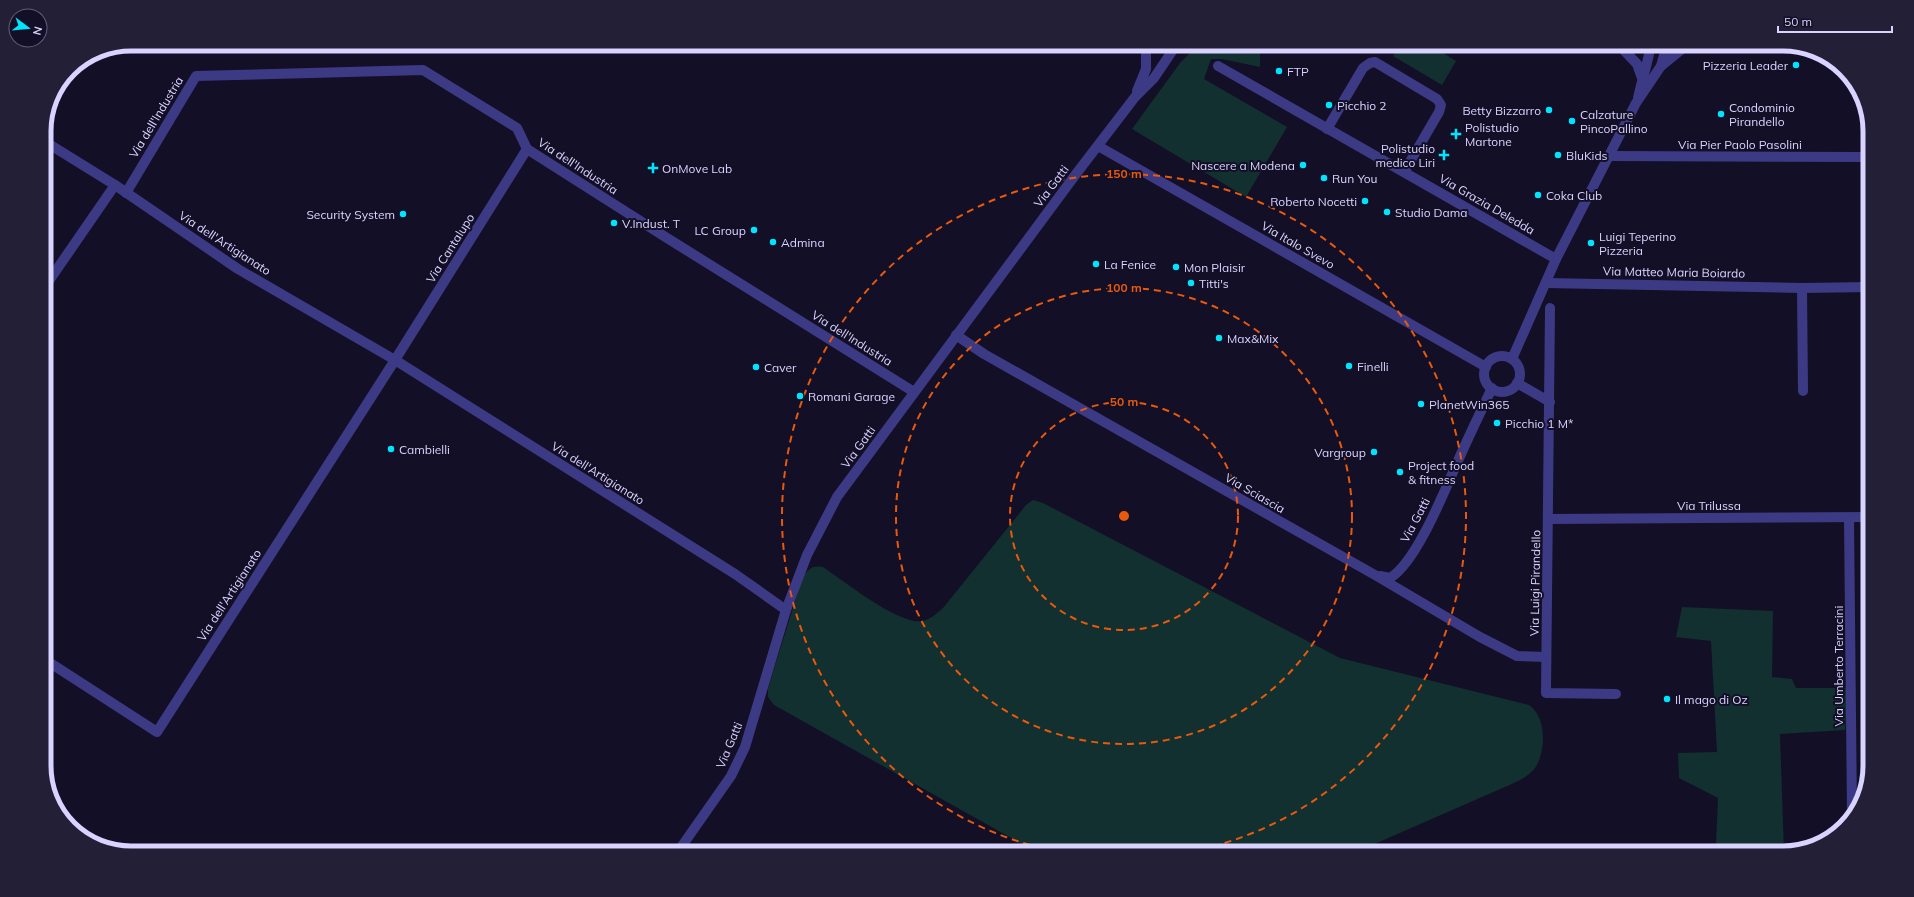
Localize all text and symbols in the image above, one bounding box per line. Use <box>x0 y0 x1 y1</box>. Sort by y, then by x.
north arrow <box>8 8 48 48</box>
scale bar <box>1778 8 1892 34</box>
text: 50 m <box>1784 14 1812 29</box>
text: N <box>30 25 45 37</box>
place label: Pizzeria Leader <box>1703 58 1789 73</box>
marker: Pizzeria Leader <box>1791 60 1801 70</box>
place label: FTP <box>1287 64 1309 79</box>
marker: FTP <box>1274 66 1284 76</box>
street label: Via dell'Industria <box>126 74 186 160</box>
place label: Picchio 2 <box>1337 98 1387 113</box>
marker: Picchio 2 <box>1324 100 1334 110</box>
place label: Condominio Pirandello <box>1729 100 1795 129</box>
place label: Betty Bizzarro <box>1462 103 1541 118</box>
marker: Betty Bizzarro <box>1544 105 1554 115</box>
place label: Calzature PincoPallino <box>1580 107 1648 136</box>
marker: Condominio Pirandello <box>1716 109 1726 119</box>
marker: Calzature PincoPallino <box>1567 116 1577 126</box>
place label: Polistudio Martone <box>1465 120 1519 149</box>
marker: Polistudio Martone <box>1450 128 1462 140</box>
street label: Via dell'Industria <box>535 135 621 197</box>
street label: Via Pier Paolo Pasolini <box>1678 137 1802 152</box>
place label: Polistudio medico Liri <box>1375 141 1435 170</box>
place label: BluKids <box>1566 148 1608 163</box>
marker: Polistudio medico Liri <box>1438 149 1450 161</box>
marker: BluKids <box>1553 150 1563 160</box>
place label: Nascere a Modena <box>1191 158 1295 173</box>
marker: Nascere a Modena <box>1298 160 1308 170</box>
place label: OnMove Lab <box>662 161 732 176</box>
marker: OnMove Lab <box>647 162 659 174</box>
street label: Via Gatti <box>1030 162 1072 210</box>
text: 150 m <box>1106 166 1142 181</box>
place label: Run You <box>1332 171 1378 186</box>
street label: Via Grazia Deledda <box>1437 171 1537 237</box>
marker: Run You <box>1319 173 1329 183</box>
place label: Coka Club <box>1546 188 1602 203</box>
marker: Coka Club <box>1533 190 1543 200</box>
place label: Roberto Nocetti <box>1270 194 1357 209</box>
marker: Roberto Nocetti <box>1360 196 1370 206</box>
place label: Studio Dama <box>1395 205 1468 220</box>
place label: Security System <box>306 207 395 222</box>
marker: Studio Dama <box>1382 207 1392 217</box>
street label: Via dell'Artigianato <box>176 208 274 278</box>
marker: Security System <box>398 209 408 219</box>
street label: Via Cantalupo <box>423 210 477 285</box>
place label: V.Indust. T <box>622 216 681 231</box>
marker: V.Indust. T <box>609 218 619 228</box>
street label: Via Italo Svevo <box>1259 218 1337 272</box>
place label: LC Group <box>695 223 746 238</box>
marker: LC Group <box>749 225 759 235</box>
place label: Luigi Teperino Pizzeria <box>1599 229 1676 258</box>
place label: Admina <box>781 235 825 250</box>
marker: Admina <box>768 237 778 247</box>
marker: Luigi Teperino Pizzeria <box>1586 238 1596 248</box>
place label: La Fenice <box>1104 257 1156 272</box>
marker: La Fenice <box>1091 259 1101 269</box>
place label: Mon Plaisir <box>1184 260 1246 275</box>
marker: Mon Plaisir <box>1171 262 1181 272</box>
street label: Via Matteo Maria Boiardo <box>1603 263 1745 281</box>
place label: Titti's <box>1199 276 1229 291</box>
marker: Titti's <box>1186 278 1196 288</box>
text: 100 m <box>1106 280 1142 295</box>
street label: Via dell'Industria <box>809 307 895 369</box>
place label: Max&Mix <box>1227 331 1279 346</box>
marker: Max&Mix <box>1214 333 1224 343</box>
place label: Finelli <box>1357 359 1389 374</box>
place label: Caver <box>764 360 797 375</box>
marker: Finelli <box>1344 361 1354 371</box>
marker: Caver <box>751 362 761 372</box>
place label: Romani Garage <box>808 389 895 404</box>
marker: Romani Garage <box>795 391 805 401</box>
text: 50 m <box>1110 394 1138 409</box>
place label: PlanetWin365 <box>1429 397 1509 412</box>
marker: PlanetWin365 <box>1416 399 1426 409</box>
place label: Picchio 1 M* <box>1505 416 1574 431</box>
marker: Picchio 1 M* <box>1492 418 1502 428</box>
street label: Via Gatti <box>838 423 878 471</box>
street label: Via dell'Artigianato <box>549 438 647 508</box>
place label: Cambielli <box>399 442 450 457</box>
marker: Cambielli <box>386 444 396 454</box>
place label: Vargroup <box>1314 445 1366 460</box>
marker: Vargroup <box>1369 447 1379 457</box>
place label: Project food & fitness <box>1408 458 1474 487</box>
marker: Project food & fitness <box>1395 467 1405 477</box>
street label: Via Sciascia <box>1222 470 1288 516</box>
street label: Via Gatti <box>1397 495 1433 545</box>
street label: Via Trilussa <box>1677 498 1741 513</box>
centre of rings <box>1117 509 1131 523</box>
street label: Via Luigi Pirandello <box>1527 529 1543 636</box>
street label: Via dell'Artigianato <box>194 546 264 644</box>
street label: Via Umberto Terracini <box>1831 605 1846 726</box>
place label: Il mago di Oz <box>1675 692 1748 707</box>
marker: Il mago di Oz <box>1662 694 1672 704</box>
street label: Via Gatti <box>713 720 745 770</box>

